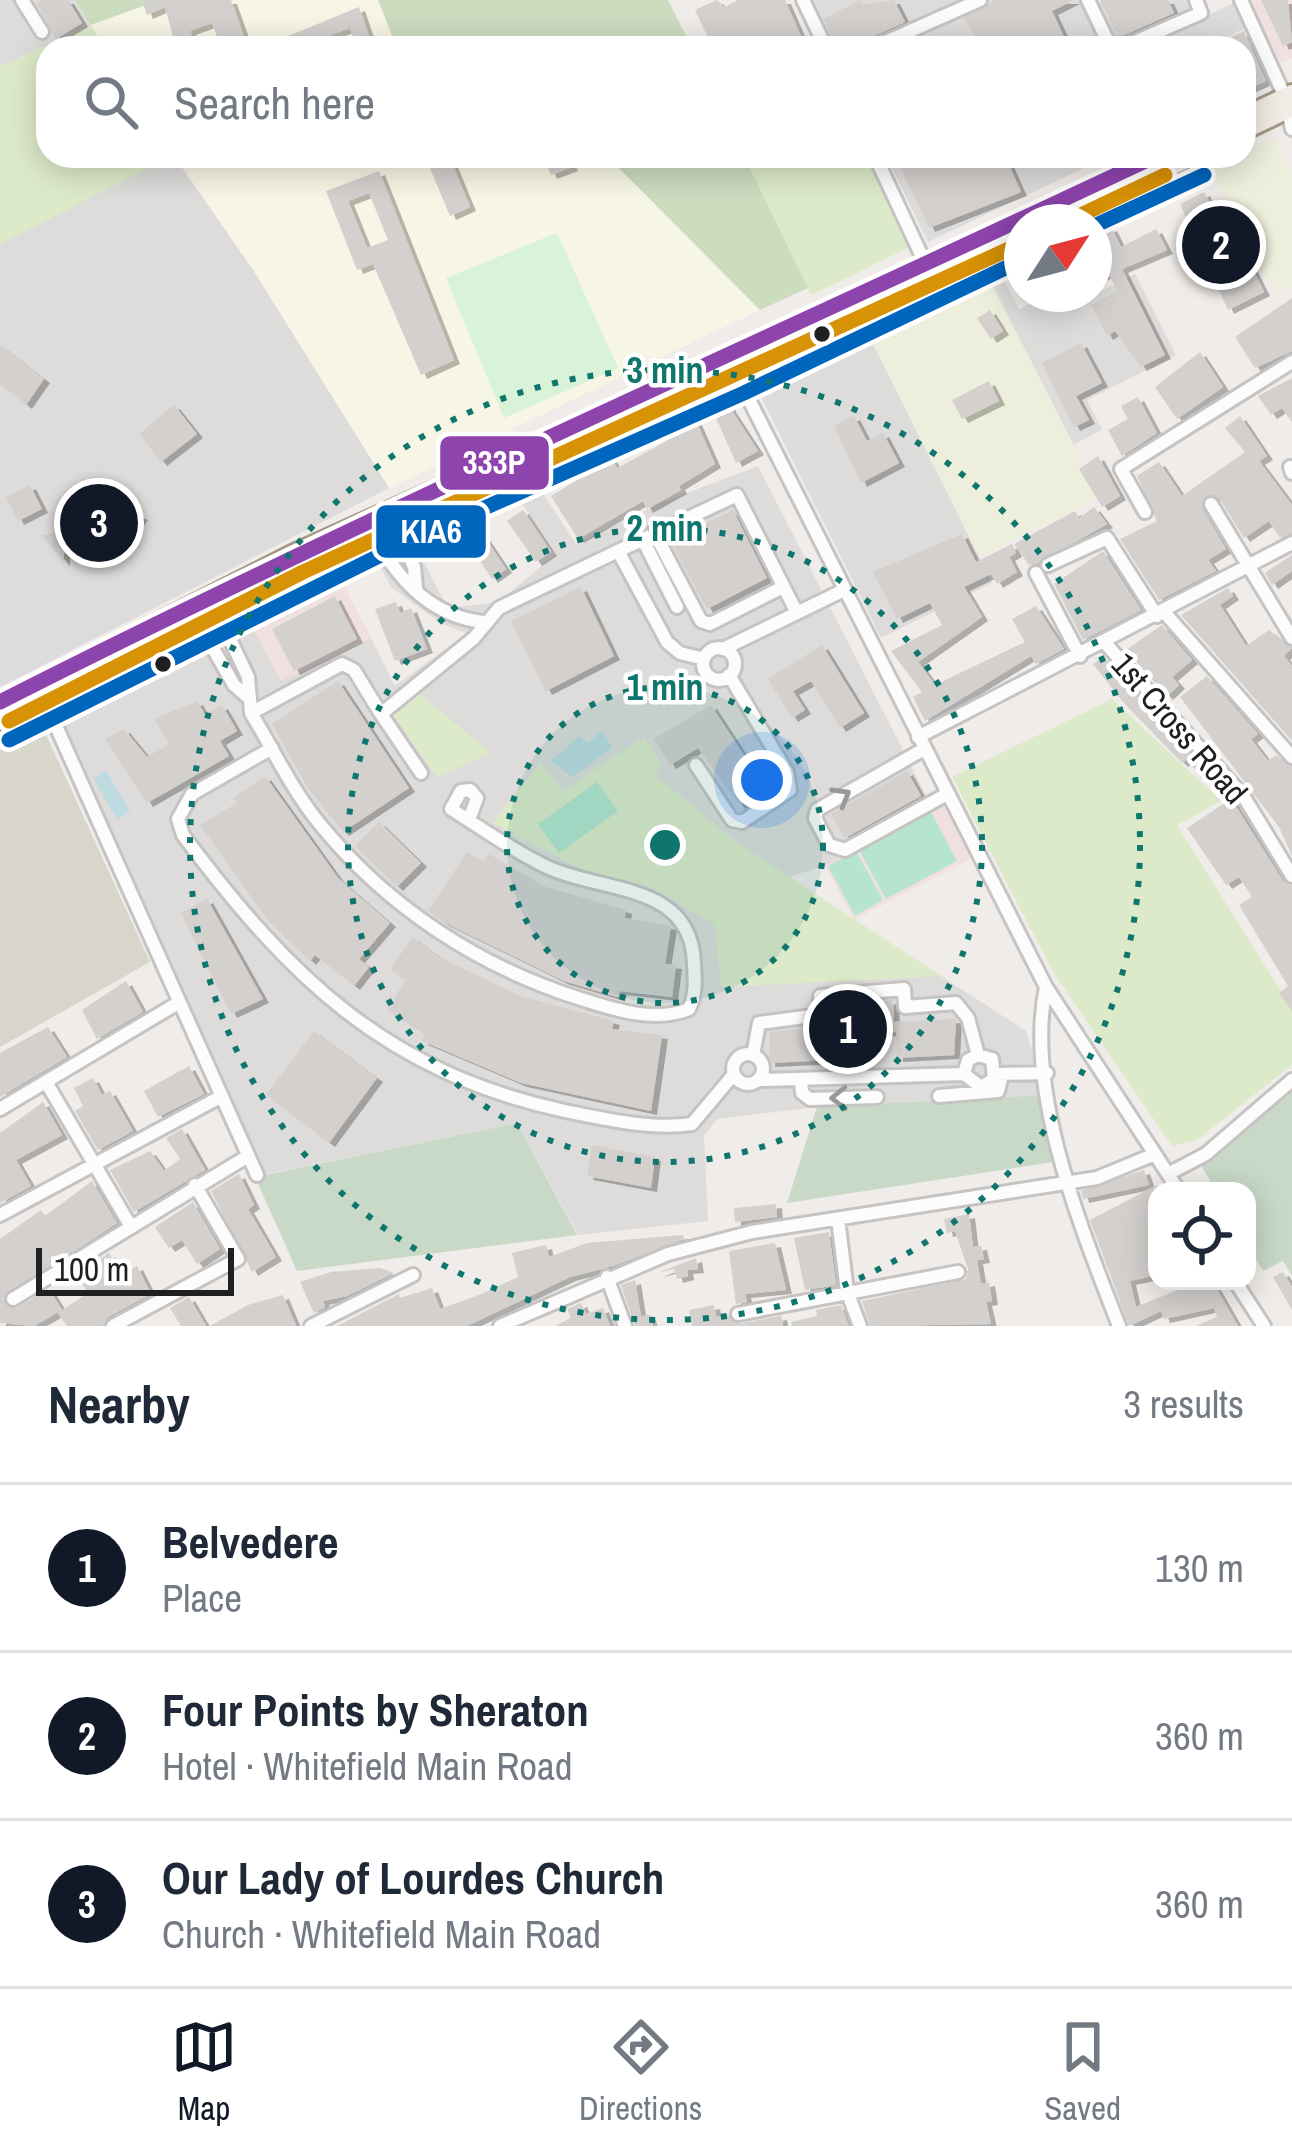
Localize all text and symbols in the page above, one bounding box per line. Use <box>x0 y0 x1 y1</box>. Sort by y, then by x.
search box <box>36 36 1256 168</box>
icon: search <box>78 69 144 135</box>
text: Search here <box>174 72 375 133</box>
pin: 2 <box>1182 200 1260 290</box>
north arrow <box>1004 204 1112 312</box>
unlabelled marker <box>811 323 833 345</box>
text: 3 min <box>626 346 704 394</box>
line badge: 333P <box>438 434 551 492</box>
text: 333P <box>462 440 526 484</box>
pin: 3 <box>60 478 138 568</box>
line badge: KIA6 <box>374 503 488 560</box>
text: 2 min <box>626 504 704 552</box>
text: KIA6 <box>400 509 462 553</box>
street label: 1st Cross Road <box>1102 643 1258 813</box>
unlabelled marker <box>152 653 174 675</box>
text: 1 min <box>626 663 704 711</box>
your location <box>732 750 792 810</box>
one-way arrow <box>829 788 851 811</box>
centre of rings <box>644 824 686 866</box>
pin: 1 <box>809 984 887 1074</box>
one-way arrow <box>829 1085 848 1111</box>
map controls <box>1148 1182 1256 1290</box>
button: locate <box>1148 1182 1256 1290</box>
scale bar <box>36 1242 234 1295</box>
text: 100 m <box>54 1247 129 1291</box>
text: Nearby <box>48 1370 190 1439</box>
text: 3 results <box>1123 1378 1244 1430</box>
text: Belvedere <box>162 1511 338 1572</box>
text: 1 <box>78 1542 96 1594</box>
text: 130 m <box>1155 1542 1244 1594</box>
text: Place <box>162 1572 242 1624</box>
text: Four Points by Sheraton <box>162 1679 589 1740</box>
text: 2 <box>78 1710 96 1762</box>
text: 360 m <box>1155 1710 1244 1762</box>
text: Hotel · Whitefield Main Road <box>162 1740 573 1792</box>
text: Our Lady of Lourdes Church <box>162 1847 664 1908</box>
text: 3 <box>78 1878 96 1930</box>
text: 360 m <box>1155 1878 1244 1930</box>
text: Church · Whitefield Main Road <box>162 1908 601 1960</box>
tab: Map <box>171 2014 237 2130</box>
tab: Directions <box>579 2014 702 2130</box>
tab: Saved <box>1044 2014 1121 2130</box>

